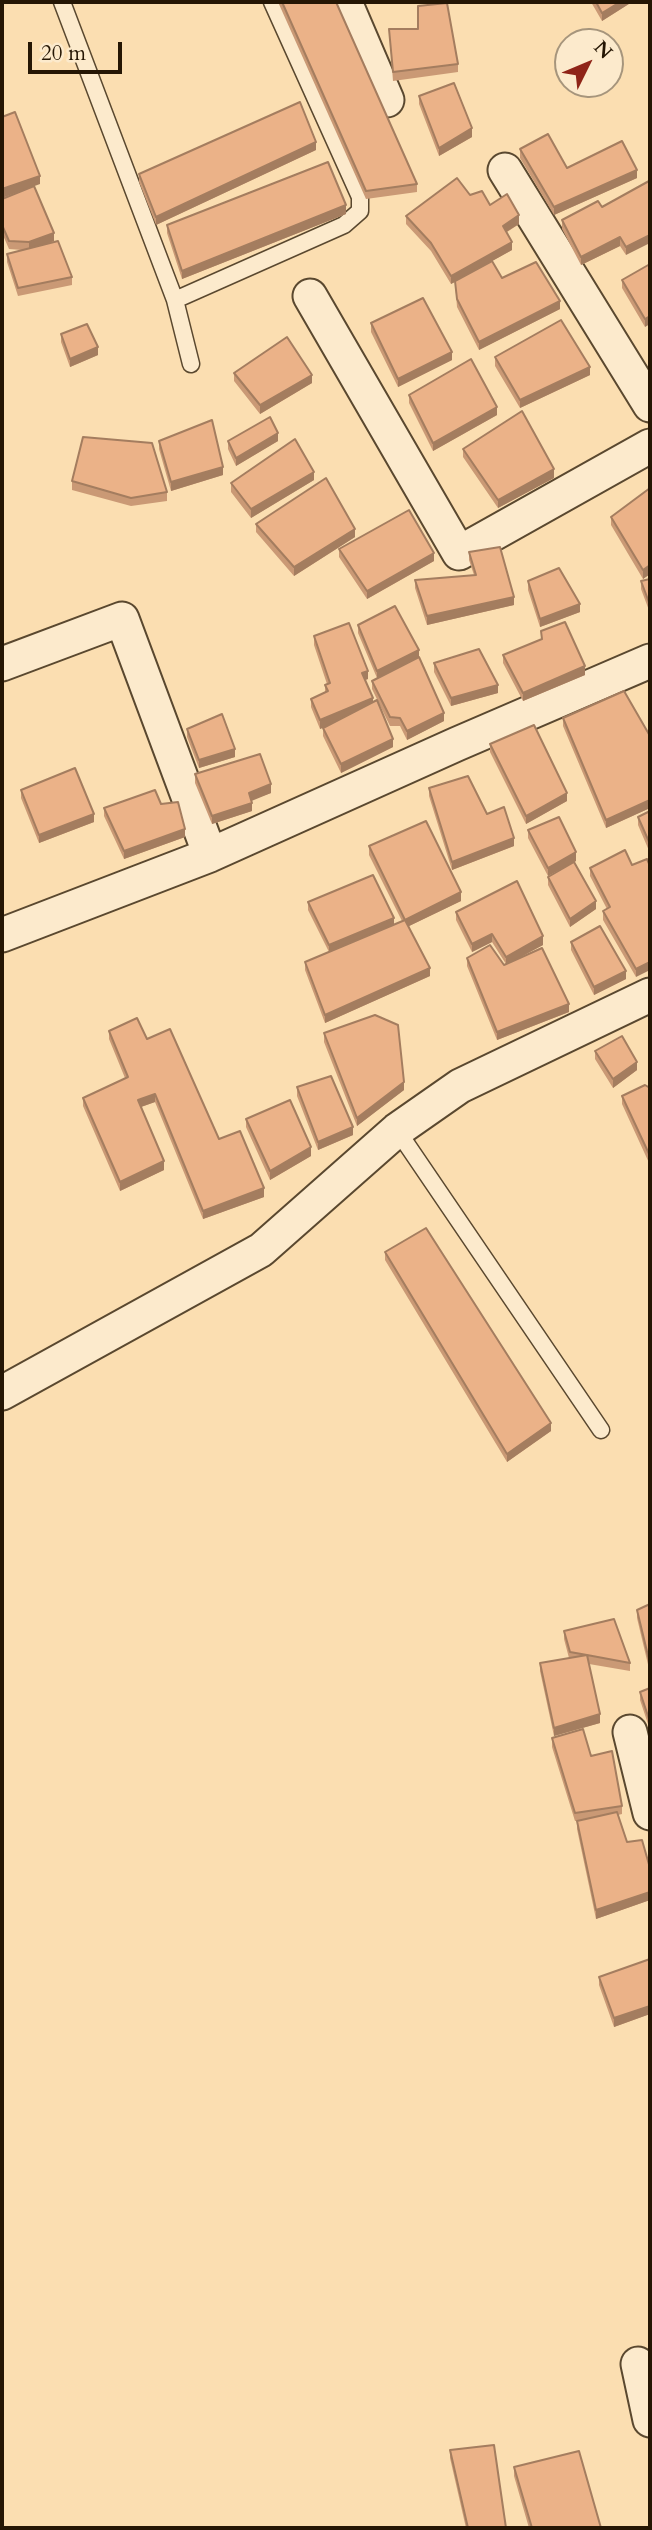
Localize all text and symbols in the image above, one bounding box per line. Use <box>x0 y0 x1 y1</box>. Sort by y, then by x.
scale bar <box>32 28 126 72</box>
north arrow <box>554 28 624 98</box>
text: N <box>588 35 618 65</box>
text: 20 m <box>41 39 86 68</box>

